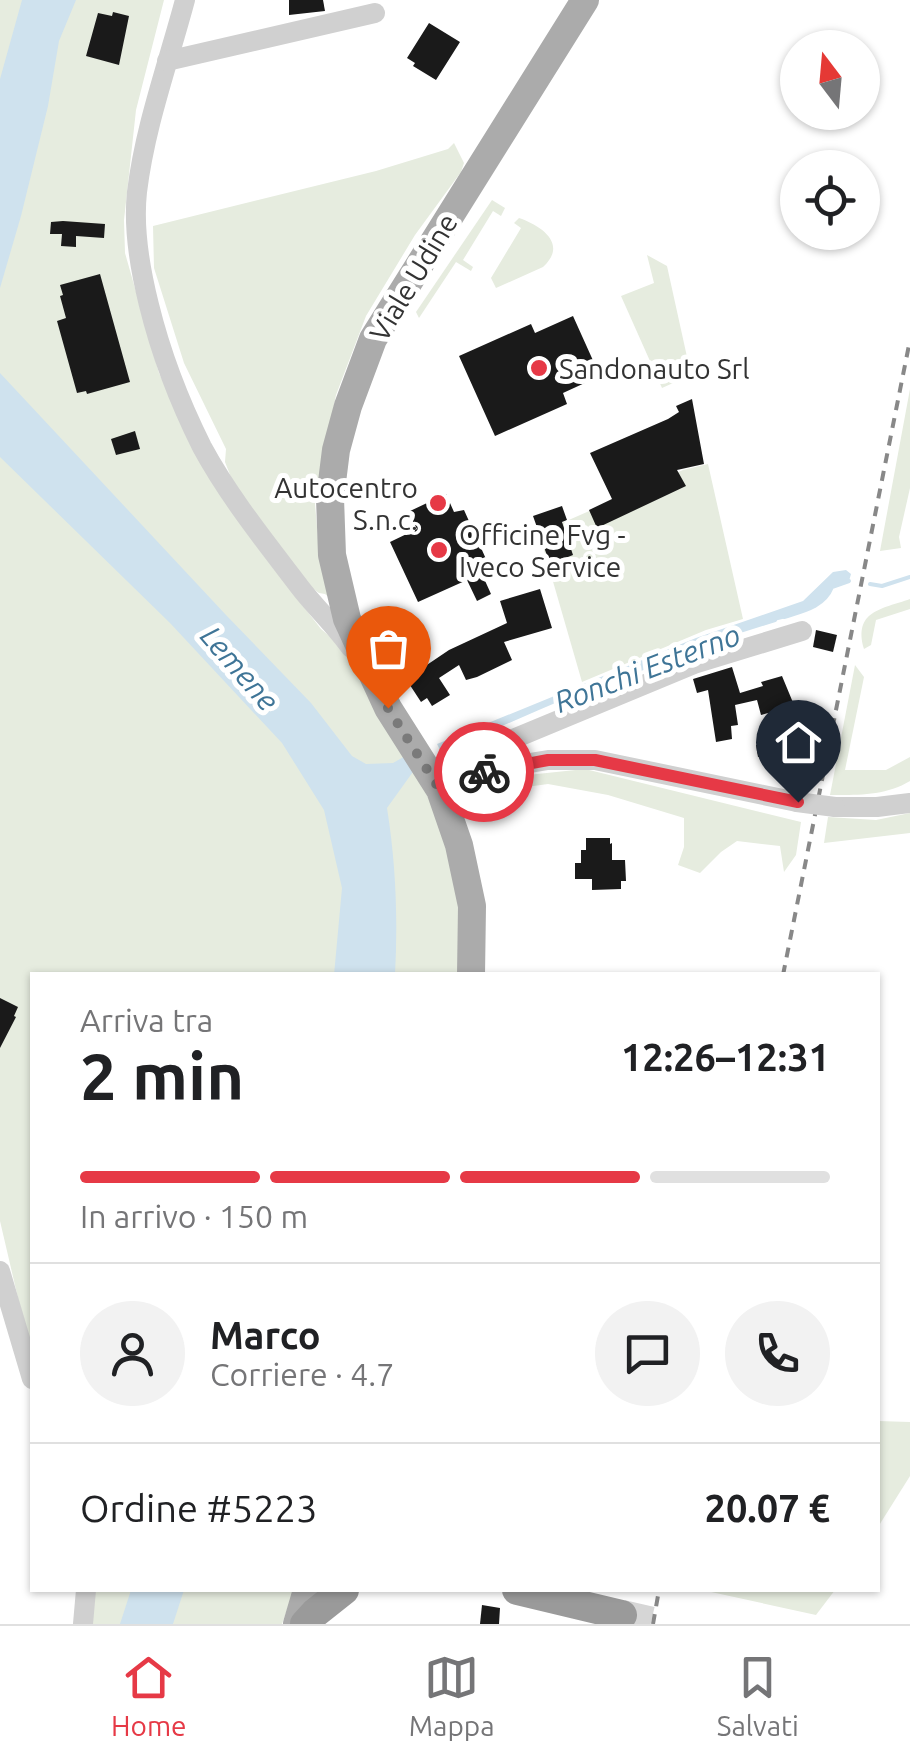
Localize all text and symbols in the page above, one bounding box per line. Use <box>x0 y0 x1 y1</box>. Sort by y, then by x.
north arrow <box>780 30 880 130</box>
map controls <box>780 30 880 250</box>
button: locate <box>780 150 880 250</box>
street label: Viale Udine <box>363 208 463 346</box>
place label: Sandonauto Srl <box>559 353 750 384</box>
marker: Sandonauto Srl <box>528 357 550 379</box>
place label: Autocentro S.n.c. <box>274 472 418 535</box>
marker: Autocentro S.n.c. <box>427 492 449 514</box>
place label: Officine Fvg - Iveco Service <box>459 519 626 582</box>
marker: Officine Fvg - Iveco Service <box>428 539 450 561</box>
pin <box>346 606 431 709</box>
water label: Ronchi Esterno <box>549 617 745 719</box>
water label: Lemene <box>194 619 286 717</box>
icon: bag <box>361 621 416 676</box>
pin <box>756 700 841 803</box>
icon: home <box>771 715 826 770</box>
courier <box>434 722 534 822</box>
icon: bike <box>457 745 512 800</box>
text: Arriva tra <box>80 1002 213 1038</box>
text: 12:26–12:31 <box>621 1036 830 1078</box>
text: 2 min <box>80 1039 244 1112</box>
text: In arrivo · 150 m <box>80 1198 308 1234</box>
button: person <box>80 1301 185 1406</box>
button: chat <box>595 1301 700 1406</box>
button: phone <box>725 1301 830 1406</box>
text: Marco <box>210 1314 321 1356</box>
text: Corriere · 4.7 <box>210 1356 394 1392</box>
text: Ordine #5223 <box>80 1487 317 1529</box>
text: 20.07 € <box>704 1487 830 1529</box>
tab: Home <box>111 1650 187 1741</box>
tab: Mappa <box>409 1650 495 1741</box>
tab: Salvati <box>717 1650 799 1741</box>

